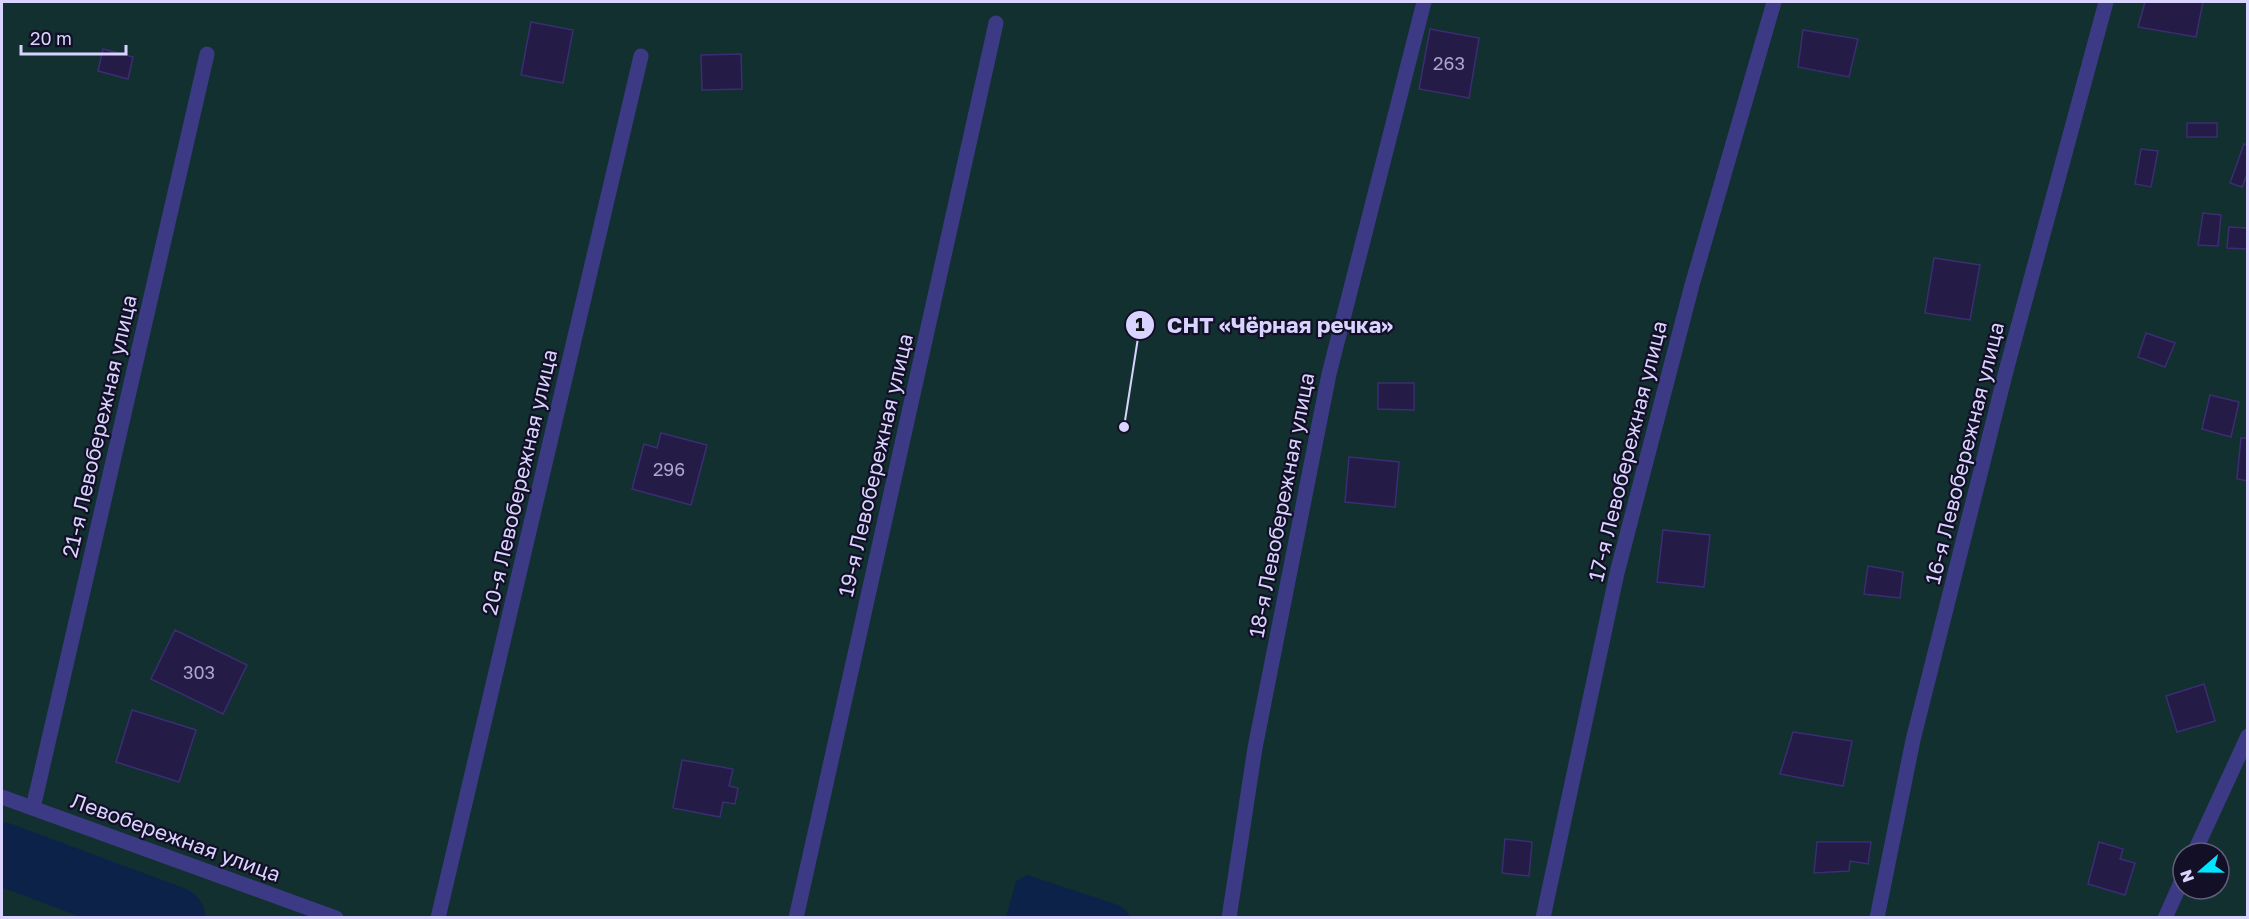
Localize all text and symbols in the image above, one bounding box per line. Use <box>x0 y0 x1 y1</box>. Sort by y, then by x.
scale bar <box>21 18 126 56</box>
text: 20 m <box>30 27 72 49</box>
house number: 263 <box>1433 52 1465 74</box>
street label: 21-я Левобережная улица <box>56 292 142 560</box>
callout: СНТ «Чёрная речка» <box>1125 305 1405 345</box>
text: СНТ «Чёрная речка» <box>1167 311 1393 338</box>
text: 1 <box>1135 313 1145 335</box>
street label: 17-я Левобережная улица <box>1582 318 1672 584</box>
street label: 16-я Левобережная улица <box>1919 319 2009 587</box>
street label: 19-я Левобережная улица <box>832 331 918 599</box>
street label: 20-я Левобережная улица <box>476 347 562 617</box>
street label: 18-я Левобережная улица <box>1243 370 1319 640</box>
house number: 296 <box>653 458 685 480</box>
house number: 303 <box>183 661 215 683</box>
street label: Левобережная улица <box>68 787 284 887</box>
north arrow <box>2171 841 2231 901</box>
text: N <box>2175 867 2198 885</box>

